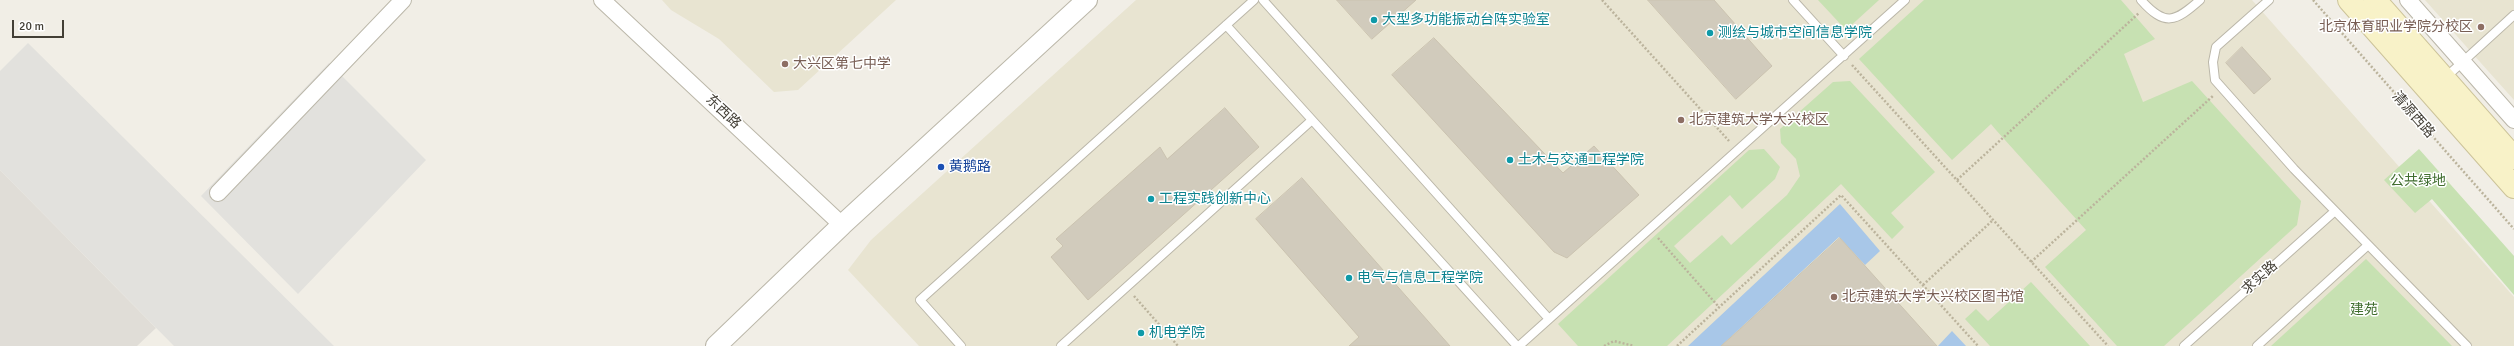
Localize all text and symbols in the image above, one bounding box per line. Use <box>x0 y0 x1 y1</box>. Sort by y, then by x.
scale bar <box>14 12 66 38</box>
place label: 大型多功能振动台阵实验室 <box>1382 12 1550 28</box>
marker: 大型多功能振动台阵实验室 <box>1369 15 1379 25</box>
text: 20 m <box>19 19 44 34</box>
place label: 北京体育职业学院分校区 <box>2319 19 2473 35</box>
marker: 北京体育职业学院分校区 <box>2476 22 2486 32</box>
place label: 测绘与城市空间信息学院 <box>1718 25 1872 41</box>
marker: 测绘与城市空间信息学院 <box>1705 28 1715 38</box>
place label: 大兴区第七中学 <box>793 56 891 72</box>
marker: 大兴区第七中学 <box>780 59 790 69</box>
street label: 清源西路 <box>2388 88 2438 142</box>
street label: 东西路 <box>702 92 744 132</box>
place label: 北京建筑大学大兴校区 <box>1689 112 1829 128</box>
marker: 北京建筑大学大兴校区 <box>1676 115 1686 125</box>
place label: 土木与交通工程学院 <box>1518 152 1644 168</box>
marker: 土木与交通工程学院 <box>1505 155 1515 165</box>
place label: 黄鹅路 <box>949 159 991 175</box>
marker: 黄鹅路 <box>936 162 946 172</box>
park label: 公共绿地 <box>2390 173 2446 189</box>
place label: 工程实践创新中心 <box>1159 191 1271 207</box>
marker: 工程实践创新中心 <box>1146 194 1156 204</box>
street label: 求实路 <box>2239 258 2281 298</box>
place label: 电气与信息工程学院 <box>1357 270 1483 286</box>
marker: 电气与信息工程学院 <box>1344 273 1354 283</box>
place label: 北京建筑大学大兴校区图书馆 <box>1842 289 2024 305</box>
marker: 北京建筑大学大兴校区图书馆 <box>1829 292 1839 302</box>
park label: 建苑 <box>2350 302 2378 318</box>
place label: 机电学院 <box>1149 325 1205 341</box>
marker: 机电学院 <box>1136 328 1146 338</box>

